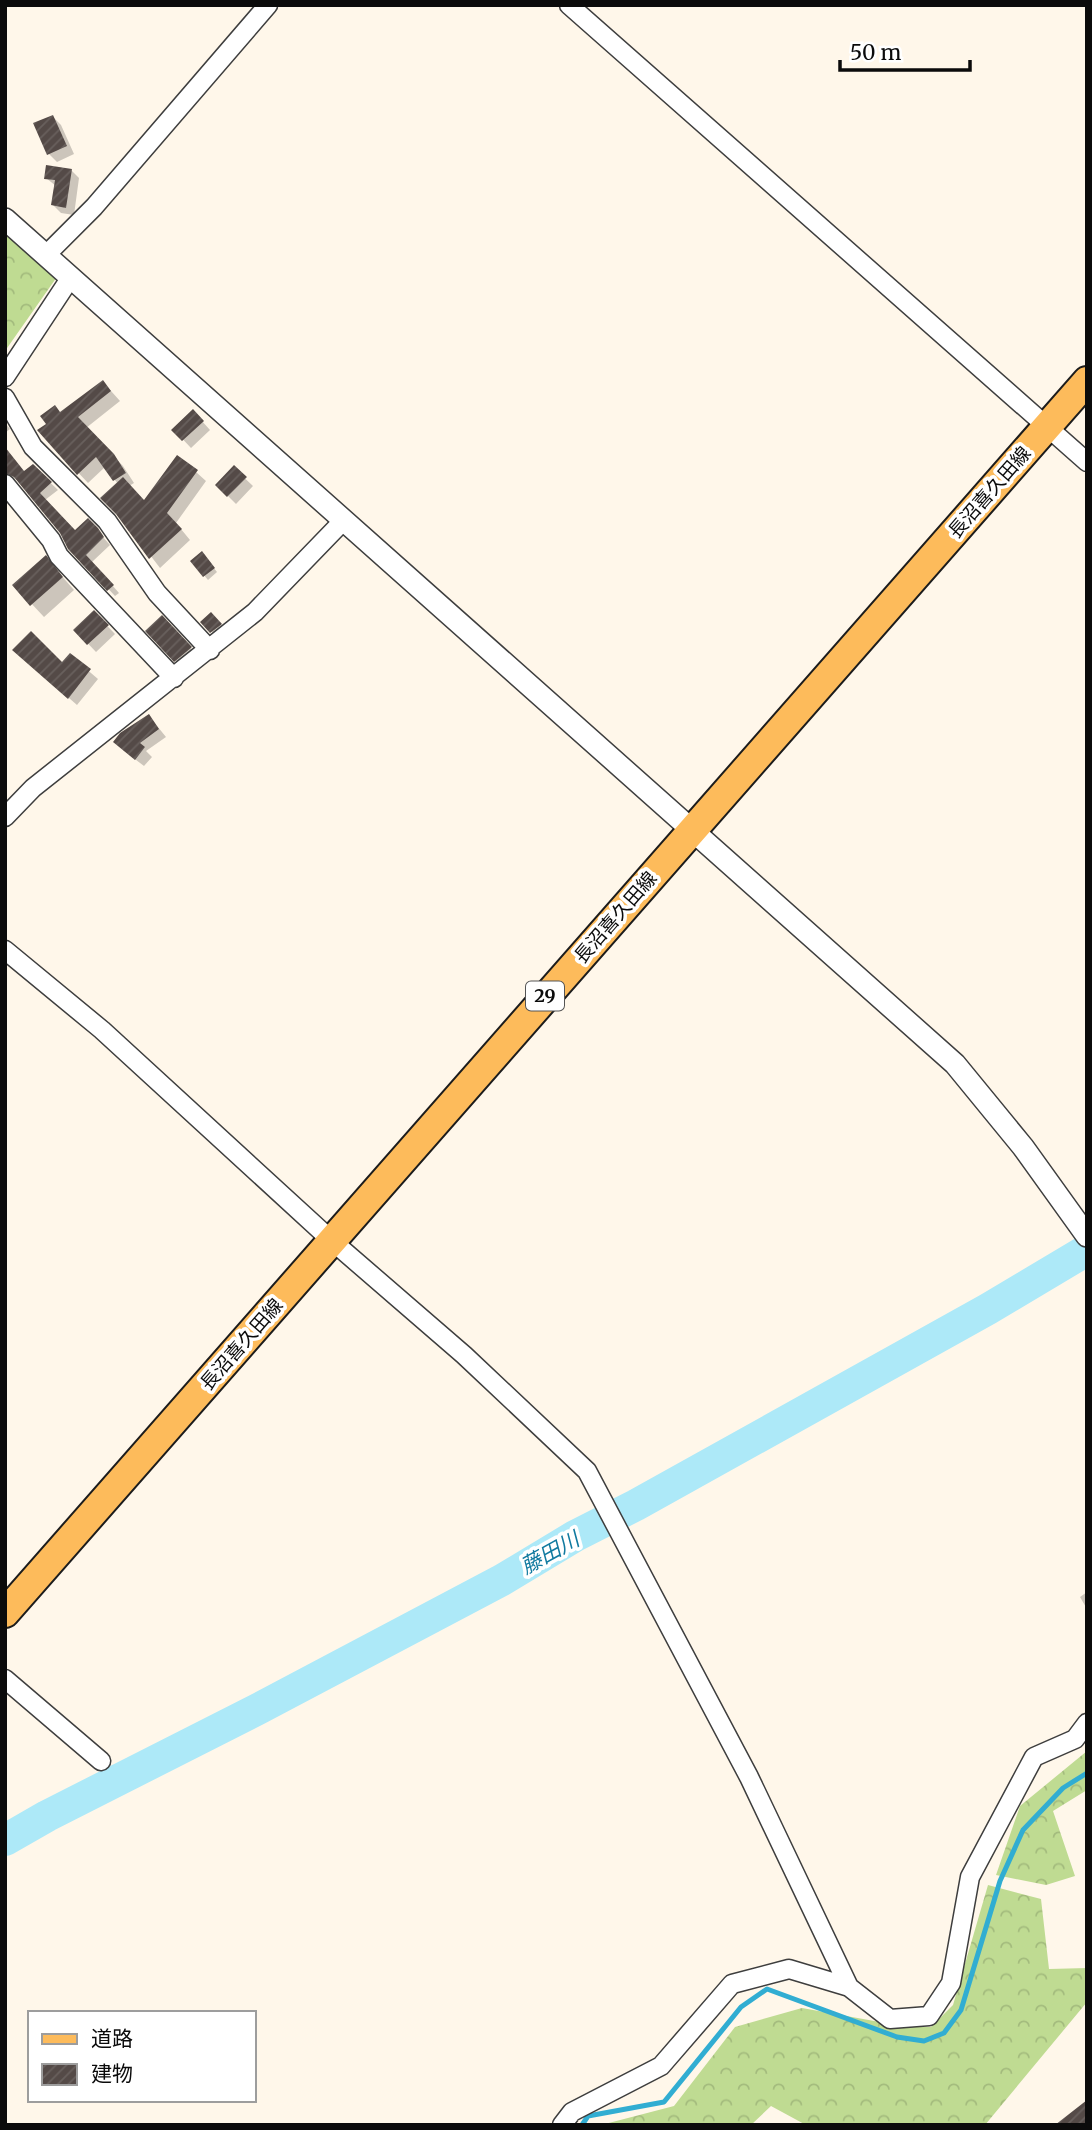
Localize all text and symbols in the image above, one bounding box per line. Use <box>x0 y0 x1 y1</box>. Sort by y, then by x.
scale bar <box>840 28 970 72</box>
text: 50 m <box>850 39 901 66</box>
street label: 長沼喜久田線 <box>943 441 1035 543</box>
street label: 長沼喜久田線 <box>569 866 661 968</box>
road number: 29 <box>526 981 564 1010</box>
street label: 長沼喜久田線 <box>195 1293 287 1395</box>
water label: 藤田川 <box>516 1525 586 1580</box>
legend <box>28 2011 256 2102</box>
text: 道路 <box>91 2025 133 2052</box>
text: 建物 <box>91 2060 133 2087</box>

